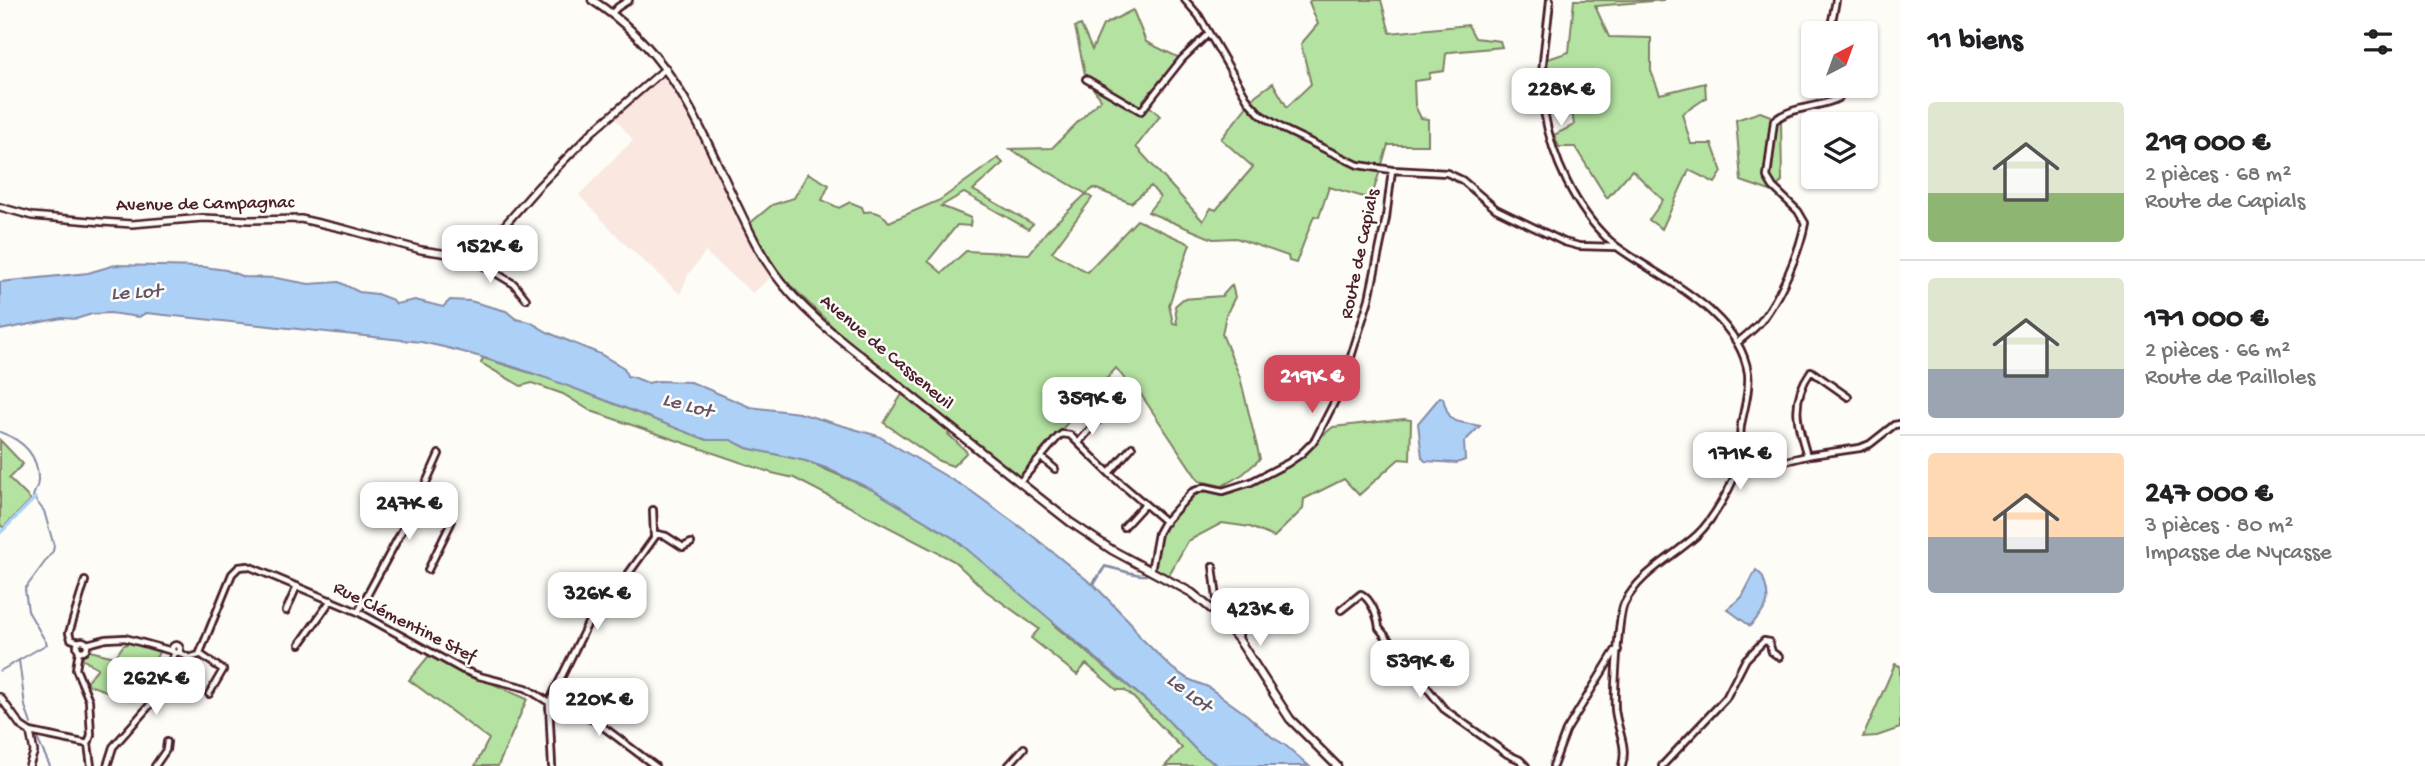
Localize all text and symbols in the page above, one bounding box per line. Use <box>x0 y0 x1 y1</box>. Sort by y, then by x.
north arrow <box>1801 21 1878 98</box>
map controls <box>1801 21 1878 189</box>
icon: filters <box>2359 23 2397 61</box>
text: 11 biens <box>1928 25 2022 60</box>
pin: 228K € <box>1504 68 1618 128</box>
text: 228K € <box>1528 77 1594 104</box>
button: layers <box>1801 112 1878 189</box>
text: 219 000 € <box>2145 127 2270 162</box>
icon: home <box>1984 130 2068 214</box>
text: 2 pièces · 68 m² <box>2145 162 2291 189</box>
street label: Route de Capials <box>1336 186 1386 321</box>
text: Route de Capials <box>2145 189 2305 216</box>
street label: Avenue de Campagnac <box>116 192 295 218</box>
pin: 152K € <box>433 226 547 285</box>
text: 152K € <box>458 234 522 261</box>
water label: Le Lot <box>110 280 165 308</box>
street label: Avenue de Casseneuil <box>814 290 958 416</box>
text: 171 000 € <box>2145 303 2268 338</box>
icon: home <box>1984 306 2068 390</box>
text: 2 pièces · 66 m² <box>2145 338 2290 365</box>
pin: 219K € <box>1255 356 1369 415</box>
text: 219K € <box>1280 364 1344 391</box>
text: Route de Pailloles <box>2145 365 2315 392</box>
pin: 359K € <box>1035 378 1149 437</box>
text: 359K € <box>1058 386 1126 413</box>
water label: Le Lot <box>659 388 718 427</box>
pin: 171K € <box>1683 433 1797 492</box>
text: 171K € <box>1709 441 1771 468</box>
text: 247 000 € <box>2145 478 2273 513</box>
icon: home <box>1984 481 2068 565</box>
pin: 247K € <box>352 482 466 542</box>
text: 247K € <box>376 491 442 518</box>
text: 3 pièces · 80 m² <box>2145 513 2293 540</box>
text: Impasse de Nycasse <box>2145 540 2332 567</box>
pin: 326K € <box>540 572 654 632</box>
street label: Rue Clémentine Stef <box>329 577 481 670</box>
text: 326K € <box>564 581 630 608</box>
pin: 423K € <box>1203 588 1317 648</box>
text: 423K € <box>1227 597 1293 624</box>
pin: 539K € <box>1363 640 1477 700</box>
text: 539K € <box>1386 649 1454 676</box>
pin: 262K € <box>99 658 213 717</box>
text: 262K € <box>123 666 189 693</box>
water label: Le Lot <box>1160 669 1218 722</box>
pin: 220K € <box>542 678 656 738</box>
text: 220K € <box>565 687 633 714</box>

